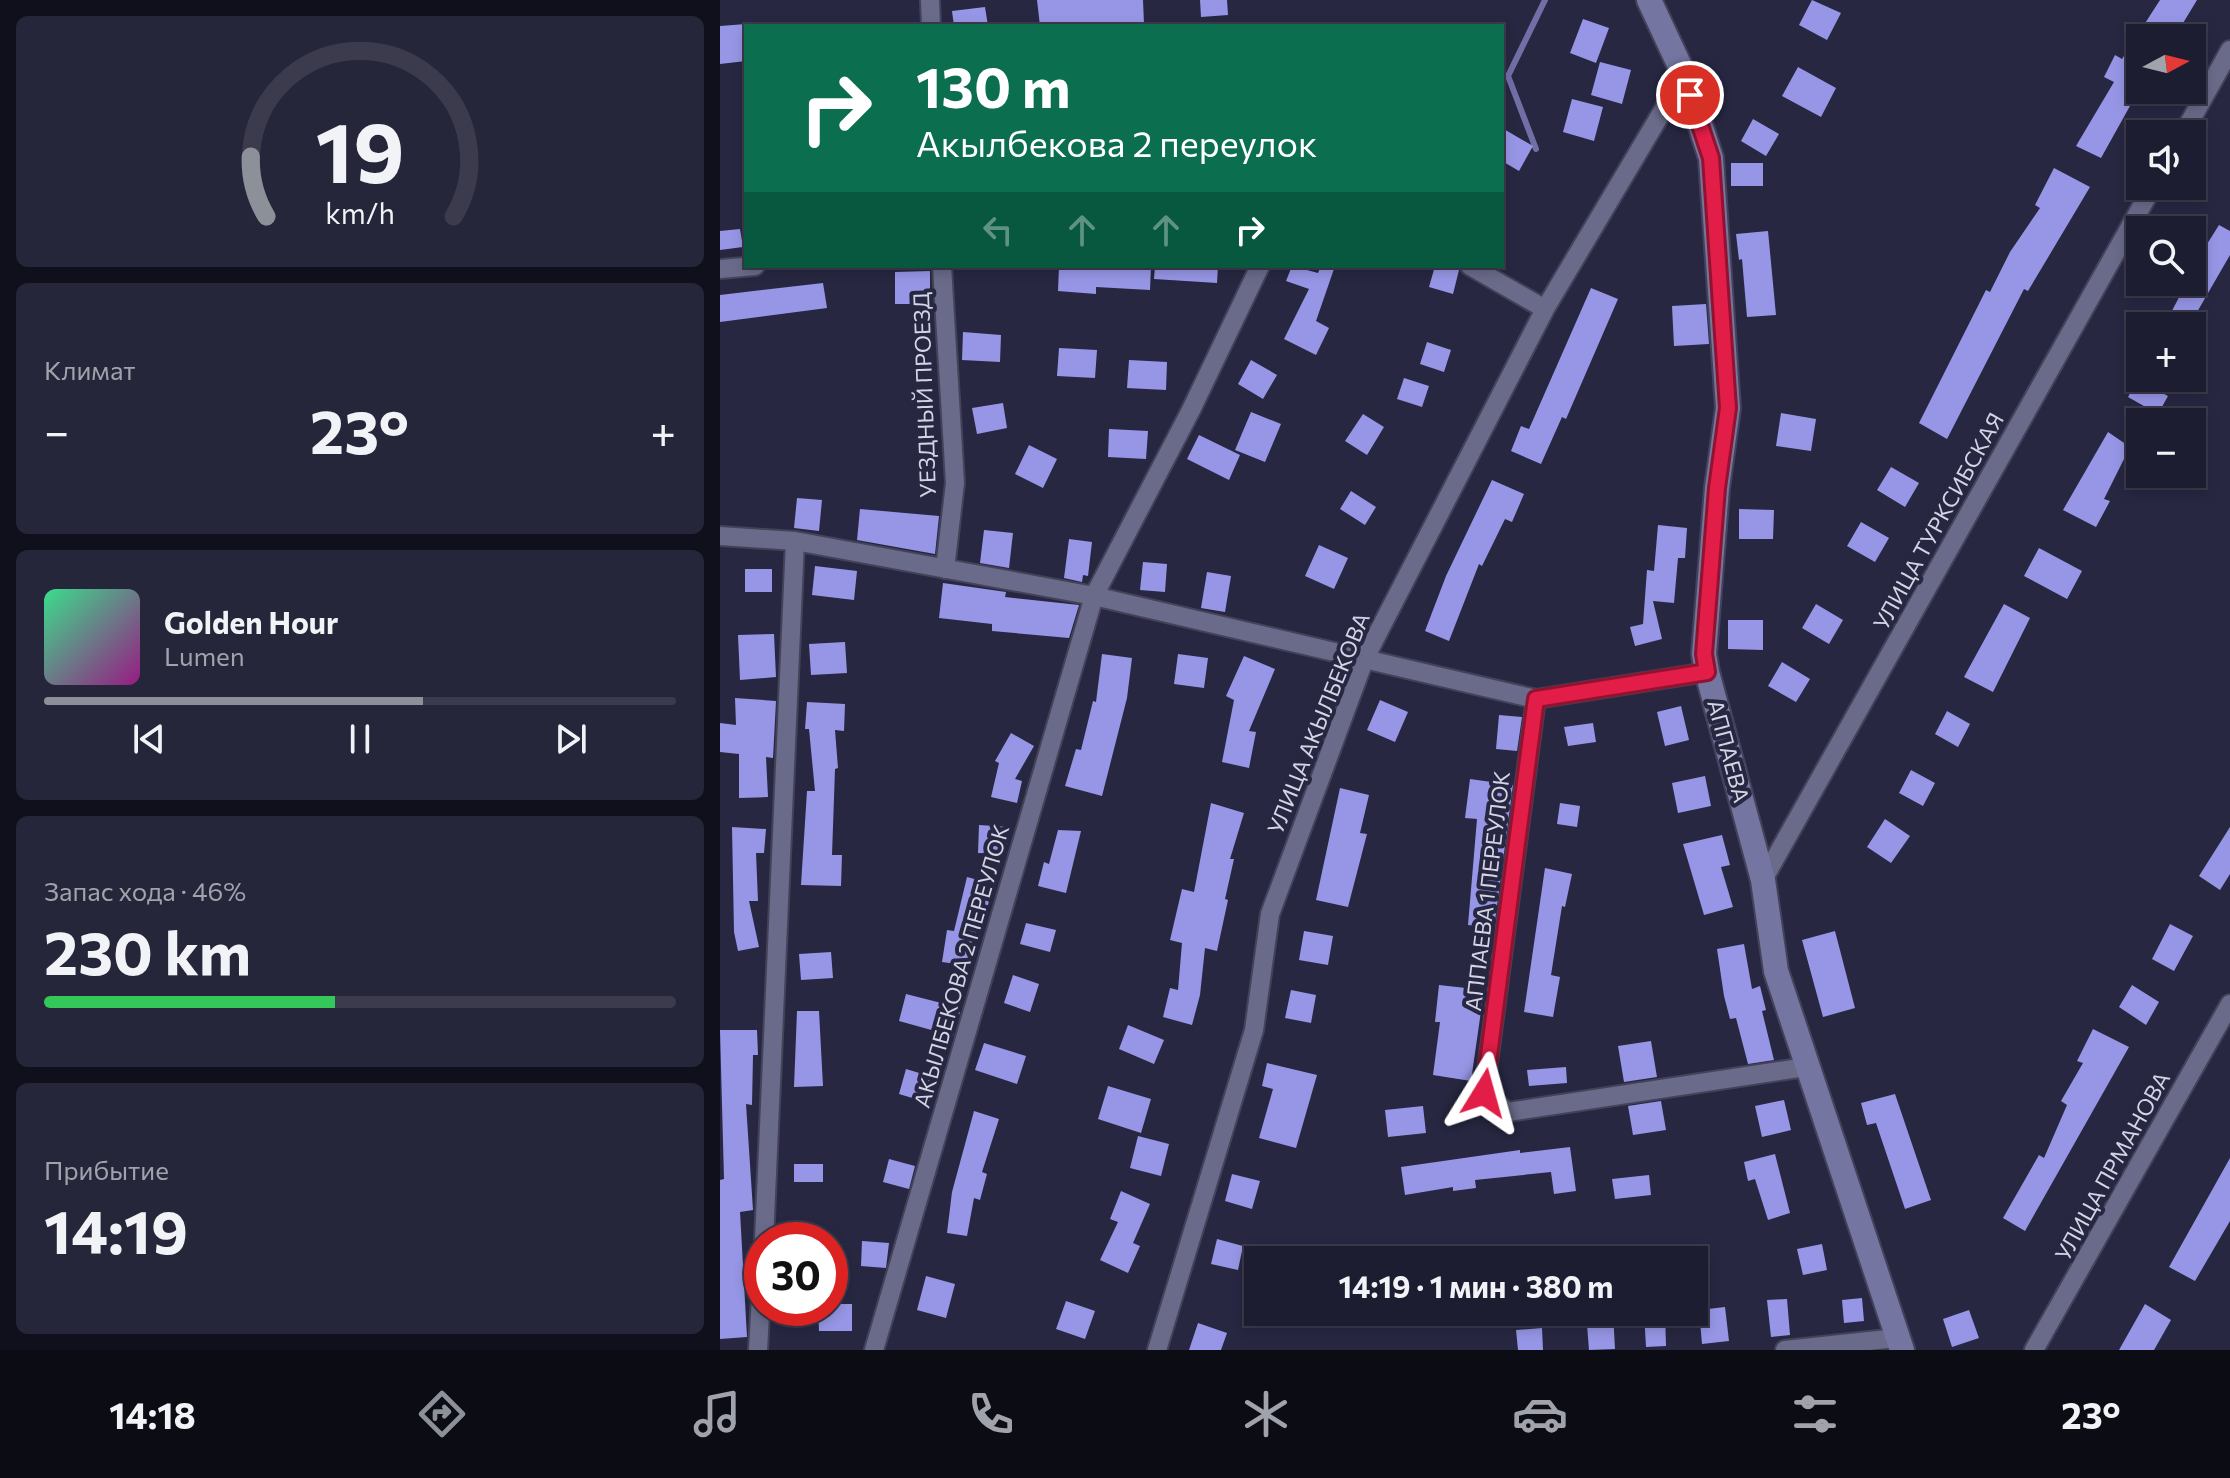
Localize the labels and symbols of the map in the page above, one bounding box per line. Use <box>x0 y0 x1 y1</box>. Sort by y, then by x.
north arrow <box>2126 24 2206 104</box>
pin <box>1656 61 1724 129</box>
street label: УЕЗДНЫЙ ПРОЕЗД <box>907 292 941 498</box>
street label: УЛИЦА ТУРКСИБСКАЯ <box>1867 408 2009 634</box>
street label: УЛИЦА АКЫЛБЕКОВА <box>1261 608 1375 838</box>
street label: АППАЕВА <box>1702 697 1756 805</box>
street label: АППАЕВА 1 ПЕРЕУЛОК <box>1459 769 1515 1013</box>
street label: АКЫЛБЕКОВА 2 ПЕРЕУЛОК <box>908 821 1014 1111</box>
position arrow <box>1442 1051 1526 1135</box>
street label: УЛИЦА ПРМАНОВА <box>2049 1067 2175 1265</box>
speed limit sign: 30 <box>744 1222 848 1326</box>

